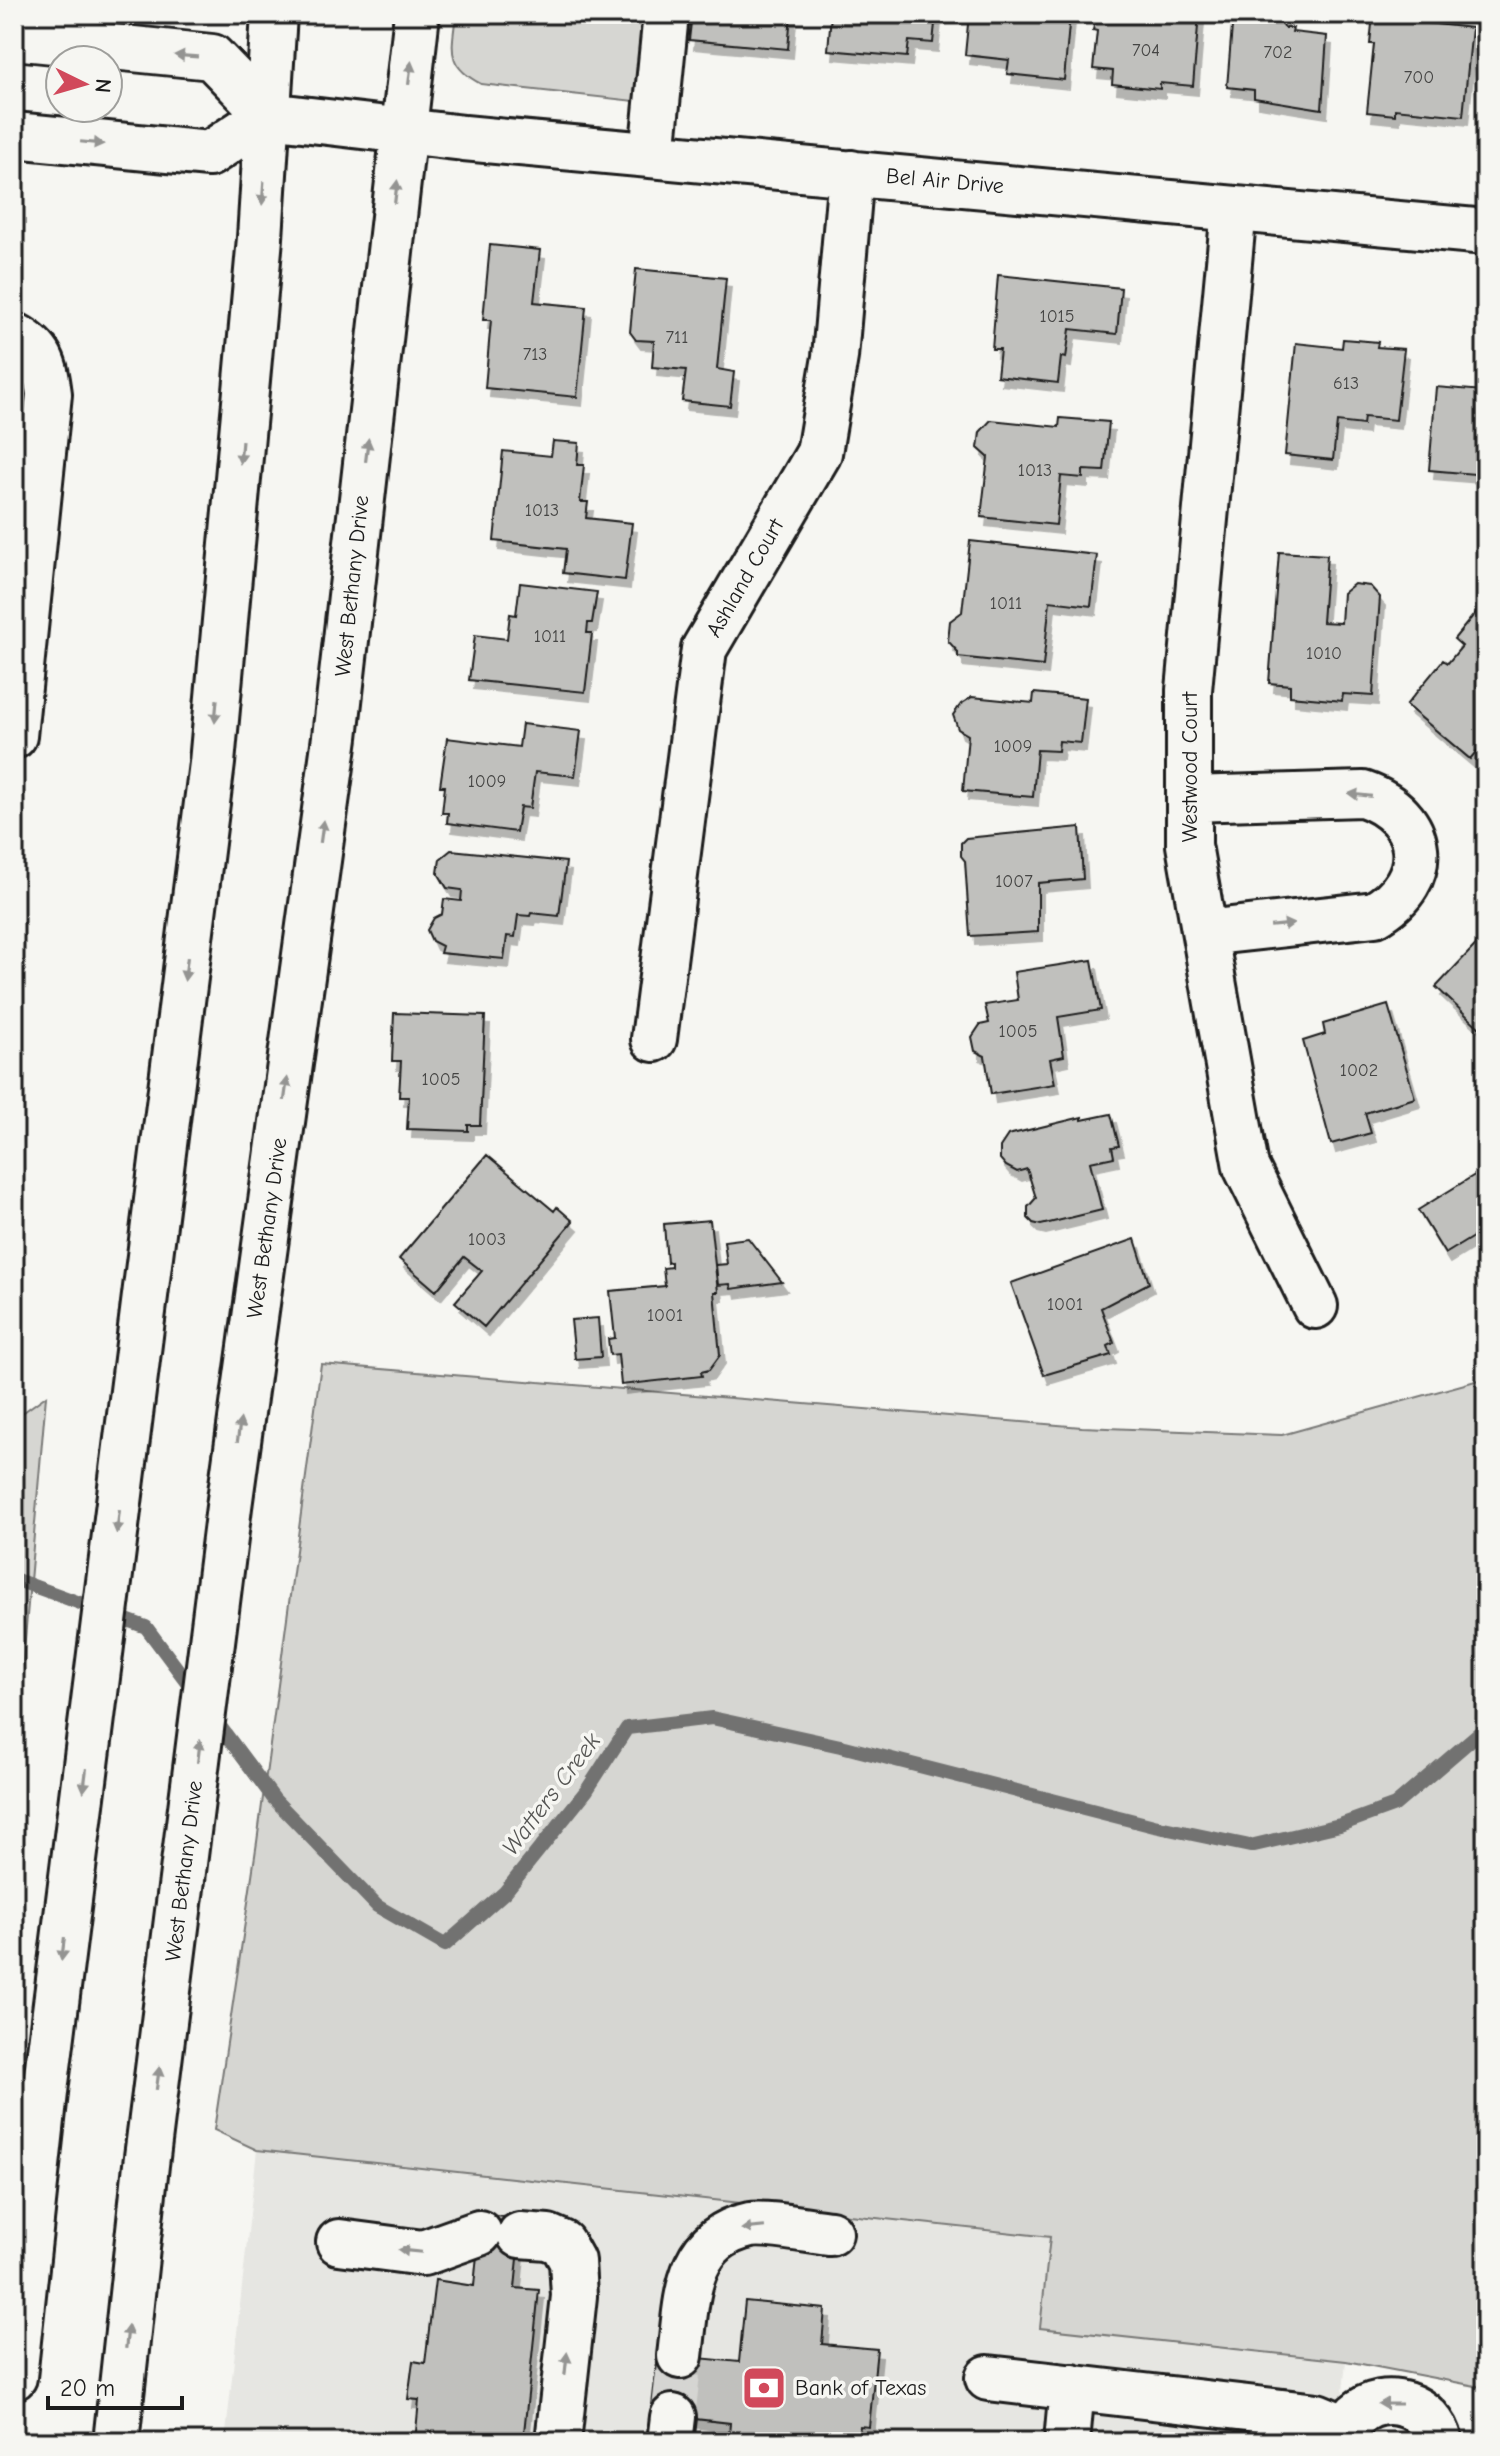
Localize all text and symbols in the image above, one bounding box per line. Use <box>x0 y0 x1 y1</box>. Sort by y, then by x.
house number: 704 <box>1132 40 1160 61</box>
house number: 702 <box>1264 42 1292 63</box>
north arrow <box>44 44 124 124</box>
one-way arrow <box>173 49 198 62</box>
one-way arrow <box>404 60 417 85</box>
house number: 700 <box>1404 67 1434 88</box>
text: N <box>89 77 117 94</box>
one-way arrow <box>80 136 105 149</box>
street label: Bel Air Drive <box>885 163 1005 199</box>
one-way arrow <box>390 179 403 204</box>
one-way arrow <box>256 181 269 206</box>
house number: 1015 <box>1040 306 1074 327</box>
house number: 711 <box>666 327 688 348</box>
house number: 713 <box>523 344 547 365</box>
house number: 613 <box>1333 373 1359 394</box>
one-way arrow <box>361 437 374 462</box>
one-way arrow <box>234 440 247 465</box>
house number: 1013 <box>1018 460 1052 481</box>
street label: West Bethany Drive <box>330 494 374 678</box>
house number: 1013 <box>525 500 559 521</box>
street label: Ashland Court <box>701 514 790 642</box>
house number: 1011 <box>990 593 1022 614</box>
house number: 1011 <box>534 626 566 647</box>
house number: 1010 <box>1306 643 1342 664</box>
street label: Westwood Court <box>1177 691 1203 842</box>
one-way arrow <box>210 698 223 723</box>
house number: 1009 <box>994 736 1032 757</box>
house number: 1009 <box>468 771 506 792</box>
one-way arrow <box>1347 789 1372 802</box>
one-way arrow <box>316 819 329 844</box>
house number: 1007 <box>995 871 1033 892</box>
one-way arrow <box>1270 918 1295 931</box>
one-way arrow <box>179 957 192 982</box>
house number: 1005 <box>999 1021 1037 1042</box>
house number: 1002 <box>1340 1060 1378 1081</box>
house number: 1005 <box>422 1069 460 1090</box>
one-way arrow <box>280 1076 293 1101</box>
street label: West Bethany Drive <box>241 1136 293 1320</box>
house number: 1003 <box>468 1229 506 1250</box>
house number: 1001 <box>1047 1294 1083 1315</box>
house number: 1001 <box>647 1305 683 1326</box>
one-way arrow <box>233 1417 246 1442</box>
one-way arrow <box>111 1510 124 1535</box>
water label: Watters Creek <box>496 1727 606 1861</box>
one-way arrow <box>193 1739 206 1764</box>
one-way arrow <box>78 1768 91 1793</box>
street label: West Bethany Drive <box>160 1779 208 1963</box>
one-way arrow <box>57 1937 70 1962</box>
one-way arrow <box>152 2066 165 2091</box>
one-way arrow <box>740 2221 765 2234</box>
one-way arrow <box>398 2245 423 2258</box>
one-way arrow <box>121 2324 134 2349</box>
one-way arrow <box>560 2352 573 2377</box>
scale bar <box>48 2360 182 2410</box>
bank icon: Bank of Texas <box>740 2364 788 2412</box>
text: 20 m <box>60 2374 115 2402</box>
place label: Bank of Texas <box>795 2375 926 2401</box>
one-way arrow <box>1377 2398 1403 2410</box>

